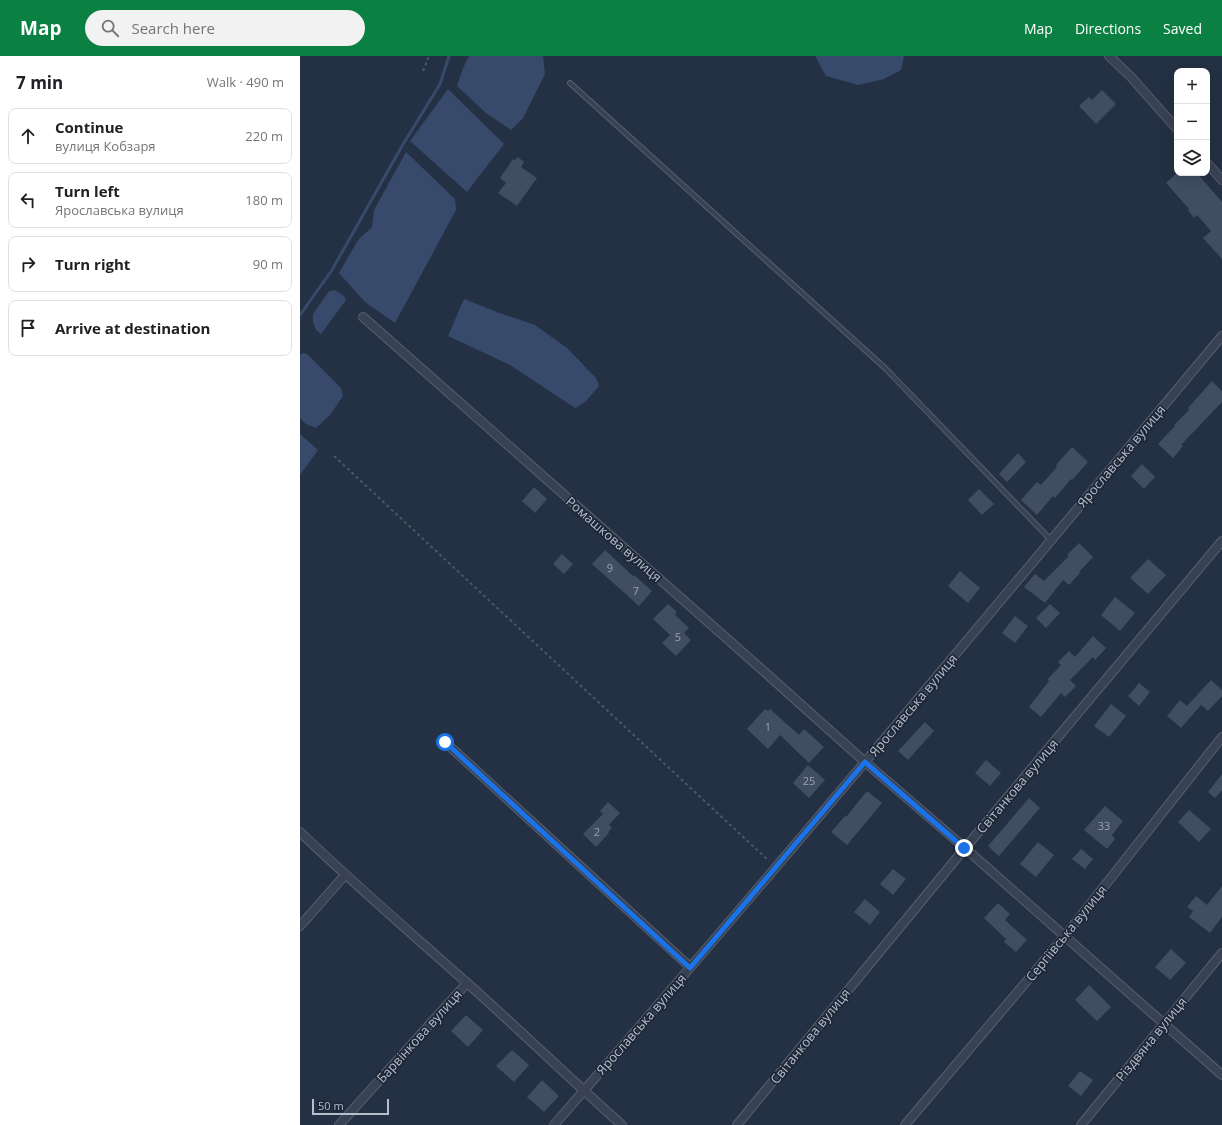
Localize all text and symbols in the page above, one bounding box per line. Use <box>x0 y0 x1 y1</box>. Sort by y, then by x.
search box <box>85 10 365 46</box>
text: Map <box>20 15 61 41</box>
icon: search <box>99 17 121 39</box>
text: Search here <box>131 18 215 38</box>
text: Map <box>1024 19 1053 38</box>
text: Directions <box>1075 19 1141 38</box>
text: Saved <box>1163 19 1202 38</box>
map controls <box>1174 68 1210 176</box>
button: + <box>1174 68 1210 104</box>
text: 7 min <box>16 71 63 94</box>
text: Walk · 490 m <box>207 73 284 91</box>
button: − <box>1174 104 1210 140</box>
text: Continue <box>55 117 123 137</box>
icon: ahead <box>17 125 39 147</box>
text: 220 m <box>245 127 283 145</box>
text: вулиця Кобзаря <box>55 137 156 155</box>
button: layers <box>1174 140 1210 176</box>
text: Turn left <box>55 181 120 201</box>
icon: left <box>17 189 39 211</box>
text: 180 m <box>245 191 283 209</box>
text: Ярославська вулиця <box>55 201 184 219</box>
icon: right <box>17 253 39 275</box>
text: Turn right <box>55 254 130 274</box>
text: 90 m <box>253 255 283 273</box>
icon: arrive <box>17 317 39 339</box>
text: Arrive at destination <box>55 318 210 338</box>
street label: Ярославська вулиця <box>1073 401 1169 511</box>
street label: Ромашкова вулиця <box>562 492 666 586</box>
house number: 9 <box>607 560 613 575</box>
house number: 7 <box>633 583 639 598</box>
house number: 5 <box>675 629 681 644</box>
street label: Ярославська вулиця <box>865 650 961 760</box>
house number: 1 <box>765 719 771 734</box>
route start <box>436 733 454 751</box>
street label: Світанкова вулиця <box>972 735 1062 837</box>
house number: 25 <box>803 773 815 788</box>
house number: 33 <box>1098 818 1110 833</box>
house number: 2 <box>594 824 600 839</box>
route end <box>955 839 973 857</box>
street label: Сергіївська вулиця <box>1021 881 1111 985</box>
street label: Ярославська вулиця <box>592 970 690 1078</box>
street label: Світанкова вулиця <box>766 984 854 1088</box>
street label: Барвінкова вулиця <box>372 985 466 1087</box>
street label: Різдвяна вулиця <box>1111 993 1191 1085</box>
scale bar <box>312 1097 389 1116</box>
text: 50 m <box>318 1098 344 1113</box>

